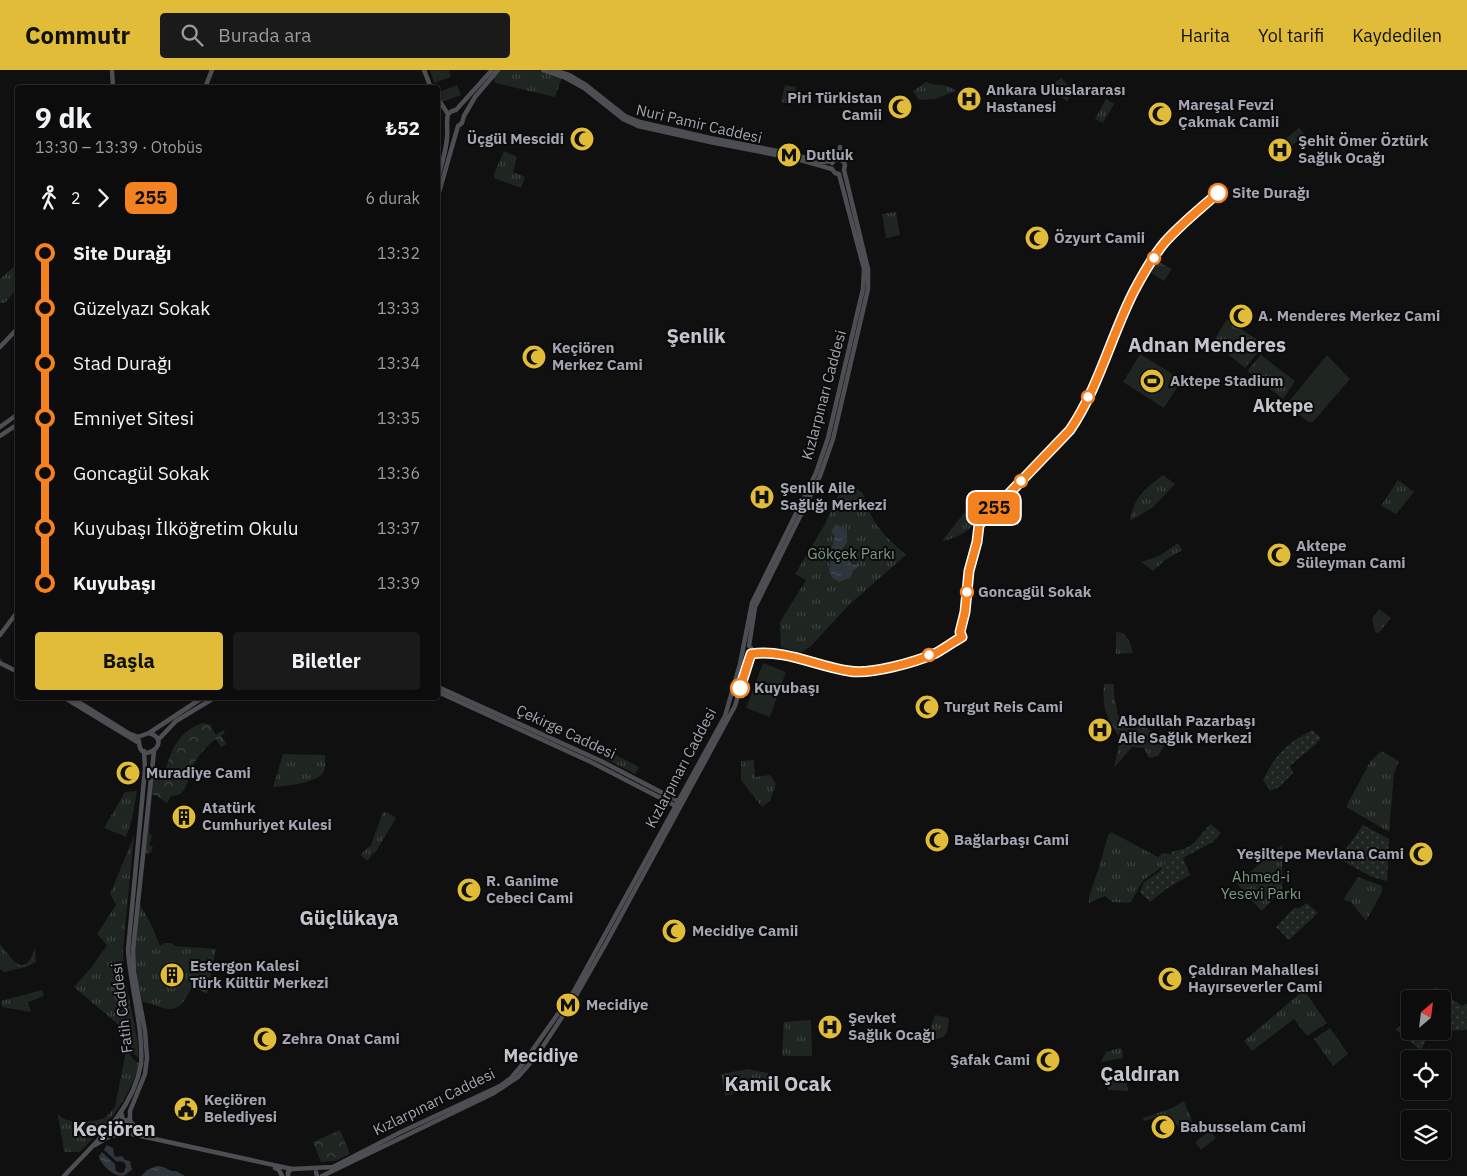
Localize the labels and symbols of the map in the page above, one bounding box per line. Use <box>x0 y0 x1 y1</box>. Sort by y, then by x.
place label: Ankara Uluslararası Hastanesi <box>986 80 1126 116</box>
hospital icon: Ankara Uluslararası Hastanesi <box>956 86 982 112</box>
place label: Piri Türkistan Camii <box>787 88 882 124</box>
mosque icon: Piri Türkistan Camii <box>887 94 913 120</box>
place label: Mareşal Fevzi Çakmak Camii <box>1178 95 1279 131</box>
street label: Nuri Pamir Caddesi <box>634 100 764 147</box>
mosque icon: Mareşal Fevzi Çakmak Camii <box>1147 101 1173 127</box>
mosque icon: Üçgül Mescidi <box>569 126 595 152</box>
place label: Üçgül Mescidi <box>467 129 564 148</box>
place label: Şehit Ömer Öztürk Sağlık Ocağı <box>1298 131 1429 167</box>
hospital icon: Şehit Ömer Öztürk Sağlık Ocağı <box>1267 137 1293 163</box>
metro station icon: Dutluk <box>776 142 802 168</box>
place label: Dutluk <box>806 145 854 164</box>
marker: Site Durağı <box>1208 183 1228 203</box>
place label: Site Durağı <box>1232 183 1310 202</box>
mosque icon: Özyurt Camii <box>1024 225 1050 251</box>
place label: Özyurt Camii <box>1054 228 1145 247</box>
unlabelled marker <box>1147 251 1161 265</box>
mosque icon: A. Menderes Merkez Cami <box>1228 303 1254 329</box>
place label: A. Menderes Merkez Cami <box>1258 306 1440 325</box>
district label: Şenlik <box>667 322 726 349</box>
street label: Kızlarpınarı Caddesi <box>797 328 850 462</box>
district label: Adnan Menderes <box>1128 331 1286 358</box>
place label: Keçiören Merkez Cami <box>552 338 643 374</box>
mosque icon: Keçiören Merkez Cami <box>521 344 547 370</box>
sports icon: Aktepe Stadium <box>1139 368 1165 394</box>
place label: Aktepe Stadium <box>1170 371 1283 390</box>
unlabelled marker <box>1081 390 1095 404</box>
district label: Aktepe <box>1253 394 1313 417</box>
unlabelled marker <box>1014 474 1028 488</box>
place label: Şenlik Aile Sağlığı Merkezi <box>780 478 887 514</box>
hospital icon: Şenlik Aile Sağlığı Merkezi <box>749 484 775 510</box>
line badge: 255 <box>965 492 1023 524</box>
place label: Aktepe Süleyman Cami <box>1296 536 1406 572</box>
mosque icon: Aktepe Süleyman Cami <box>1266 542 1292 568</box>
park label: Gökçek Parkı <box>807 544 895 563</box>
place label: Goncagül Sokak <box>978 582 1092 601</box>
marker: Goncagül Sokak <box>960 585 974 599</box>
unlabelled marker <box>922 648 936 662</box>
marker: Kuyubaşı <box>730 678 750 698</box>
place label: Kuyubaşı <box>754 678 820 697</box>
mosque icon: Turgut Reis Cami <box>914 694 940 720</box>
place label: Turgut Reis Cami <box>944 697 1063 716</box>
street label: Çekirge Caddesi <box>513 700 619 763</box>
street label: Kızlarpınarı Caddesi <box>641 704 720 831</box>
place label: Abdullah Pazarbaşı Aile Sağlık Merkezi <box>1118 711 1255 747</box>
hospital icon: Abdullah Pazarbaşı Aile Sağlık Merkezi <box>1087 717 1113 743</box>
mosque icon: Muradiye Cami <box>115 760 141 786</box>
place label: Muradiye Cami <box>146 763 251 782</box>
place label: Atatürk Cumhuriyet Kulesi <box>202 798 332 834</box>
building icon: Atatürk Cumhuriyet Kulesi <box>171 804 197 830</box>
mosque icon: Bağlarbaşı Cami <box>924 827 950 853</box>
place label: Bağlarbaşı Cami <box>954 830 1069 849</box>
mosque icon: Yeşiltepe Mevlana Cami <box>1408 841 1434 867</box>
place label: Yeşiltepe Mevlana Cami <box>1236 844 1404 863</box>
park label: Ahmed-i Yesevi Parkı <box>1221 867 1301 903</box>
place label: R. Ganime Cebeci Cami <box>486 871 573 907</box>
mosque icon: R. Ganime Cebeci Cami <box>456 877 482 903</box>
district label: Güçlükaya <box>299 904 399 931</box>
mosque icon: Mecidiye Camii <box>661 918 687 944</box>
place label: Mecidiye Camii <box>692 921 798 940</box>
place label: Estergon Kalesi Türk Kültür Merkezi <box>190 956 329 992</box>
place label: Çaldıran Mahallesi Hayırseverler Cami <box>1188 960 1322 996</box>
street label: Fatih Caddesi <box>107 962 136 1054</box>
building icon: Estergon Kalesi Türk Kültür Merkezi <box>159 962 185 988</box>
mosque icon: Çaldıran Mahallesi Hayırseverler Cami <box>1157 966 1183 992</box>
north arrow <box>1401 990 1451 1040</box>
metro station icon: Mecidiye <box>555 992 581 1018</box>
place label: Mecidiye <box>586 995 649 1014</box>
place label: Şevket Sağlık Ocağı <box>848 1008 935 1044</box>
hospital icon: Şevket Sağlık Ocağı <box>817 1014 843 1040</box>
mosque icon: Zehra Onat Cami <box>252 1026 278 1052</box>
place label: Zehra Onat Cami <box>282 1029 400 1048</box>
district label: Mecidiye <box>504 1044 579 1067</box>
mosque icon: Şafak Cami <box>1035 1047 1061 1073</box>
place label: Şafak Cami <box>950 1050 1030 1069</box>
district label: Çaldıran <box>1100 1060 1180 1087</box>
street label: Kızlarpınarı Caddesi <box>370 1064 498 1139</box>
district label: Kamil Ocak <box>724 1070 832 1097</box>
place label: Keçiören Belediyesi <box>204 1090 277 1126</box>
public building icon: Keçiören Belediyesi <box>173 1096 199 1122</box>
mosque icon: Babusselam Cami <box>1150 1114 1176 1140</box>
district label: Keçiören <box>72 1115 156 1142</box>
place label: Babusselam Cami <box>1180 1117 1306 1136</box>

